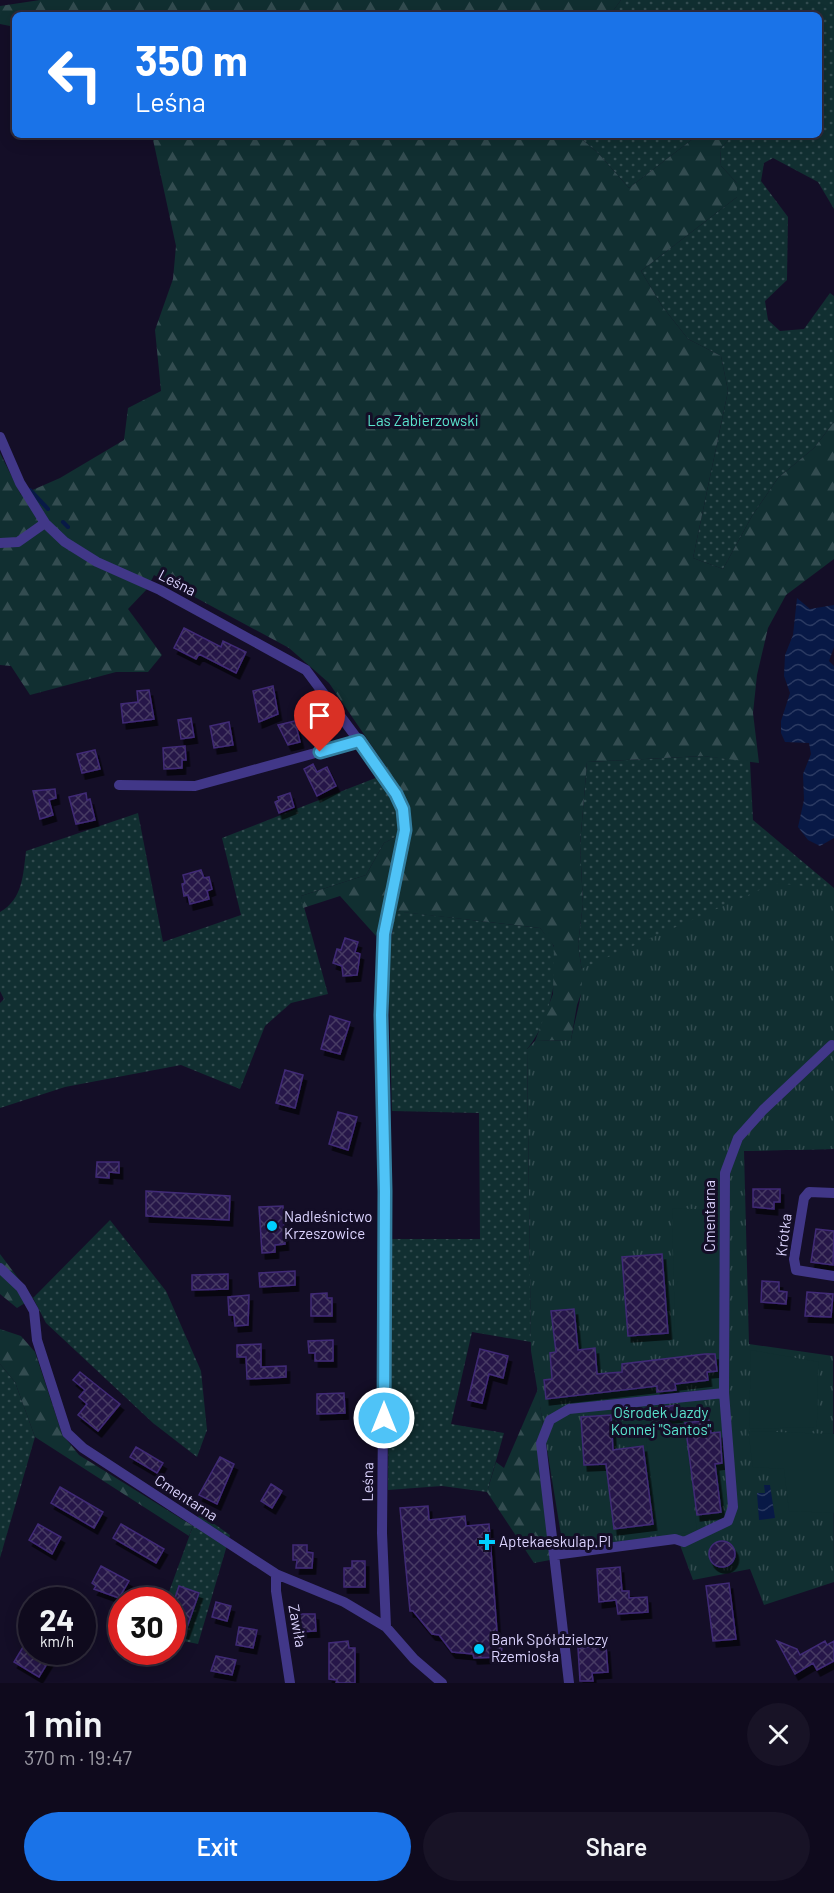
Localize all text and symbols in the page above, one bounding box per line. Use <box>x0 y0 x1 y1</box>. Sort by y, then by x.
text: 350 m <box>135 34 248 84</box>
icon: left <box>36 36 114 114</box>
text: Leśna <box>135 85 206 117</box>
park label: Las Zabierzowski <box>367 411 479 429</box>
street label: Leśna <box>156 565 199 599</box>
pin <box>294 690 345 752</box>
icon: arrive <box>303 699 336 732</box>
street label: Cmentarna <box>700 1180 718 1252</box>
place label: Nadleśnictwo Krzeszowice <box>284 1207 372 1242</box>
street label: Krótka <box>771 1212 795 1257</box>
marker: Nadleśnictwo Krzeszowice <box>265 1219 279 1233</box>
position arrow <box>352 1386 416 1450</box>
park label: Ośrodek Jazdy Konnej "Santos" <box>611 1403 711 1438</box>
street label: Leśna <box>358 1462 376 1502</box>
street label: Cmentarna <box>152 1470 222 1524</box>
place label: Aptekaeskulap.Pl <box>499 1532 611 1550</box>
marker: Aptekaeskulap.Pl <box>480 1535 494 1549</box>
speed limit sign: 30 <box>108 1587 186 1665</box>
text: 24 <box>40 1601 74 1637</box>
street label: Zawiła <box>285 1603 311 1649</box>
place label: Bank Spółdzielczy Rzemiosła <box>491 1630 608 1665</box>
text: km/h <box>40 1632 74 1650</box>
marker: Bank Spółdzielczy Rzemiosła <box>472 1642 486 1656</box>
text: 1 min <box>24 1701 103 1744</box>
button: close <box>747 1703 810 1766</box>
text: 370 m · 19:47 <box>24 1745 132 1769</box>
button: Exit <box>24 1812 411 1881</box>
button: Share <box>423 1812 810 1881</box>

